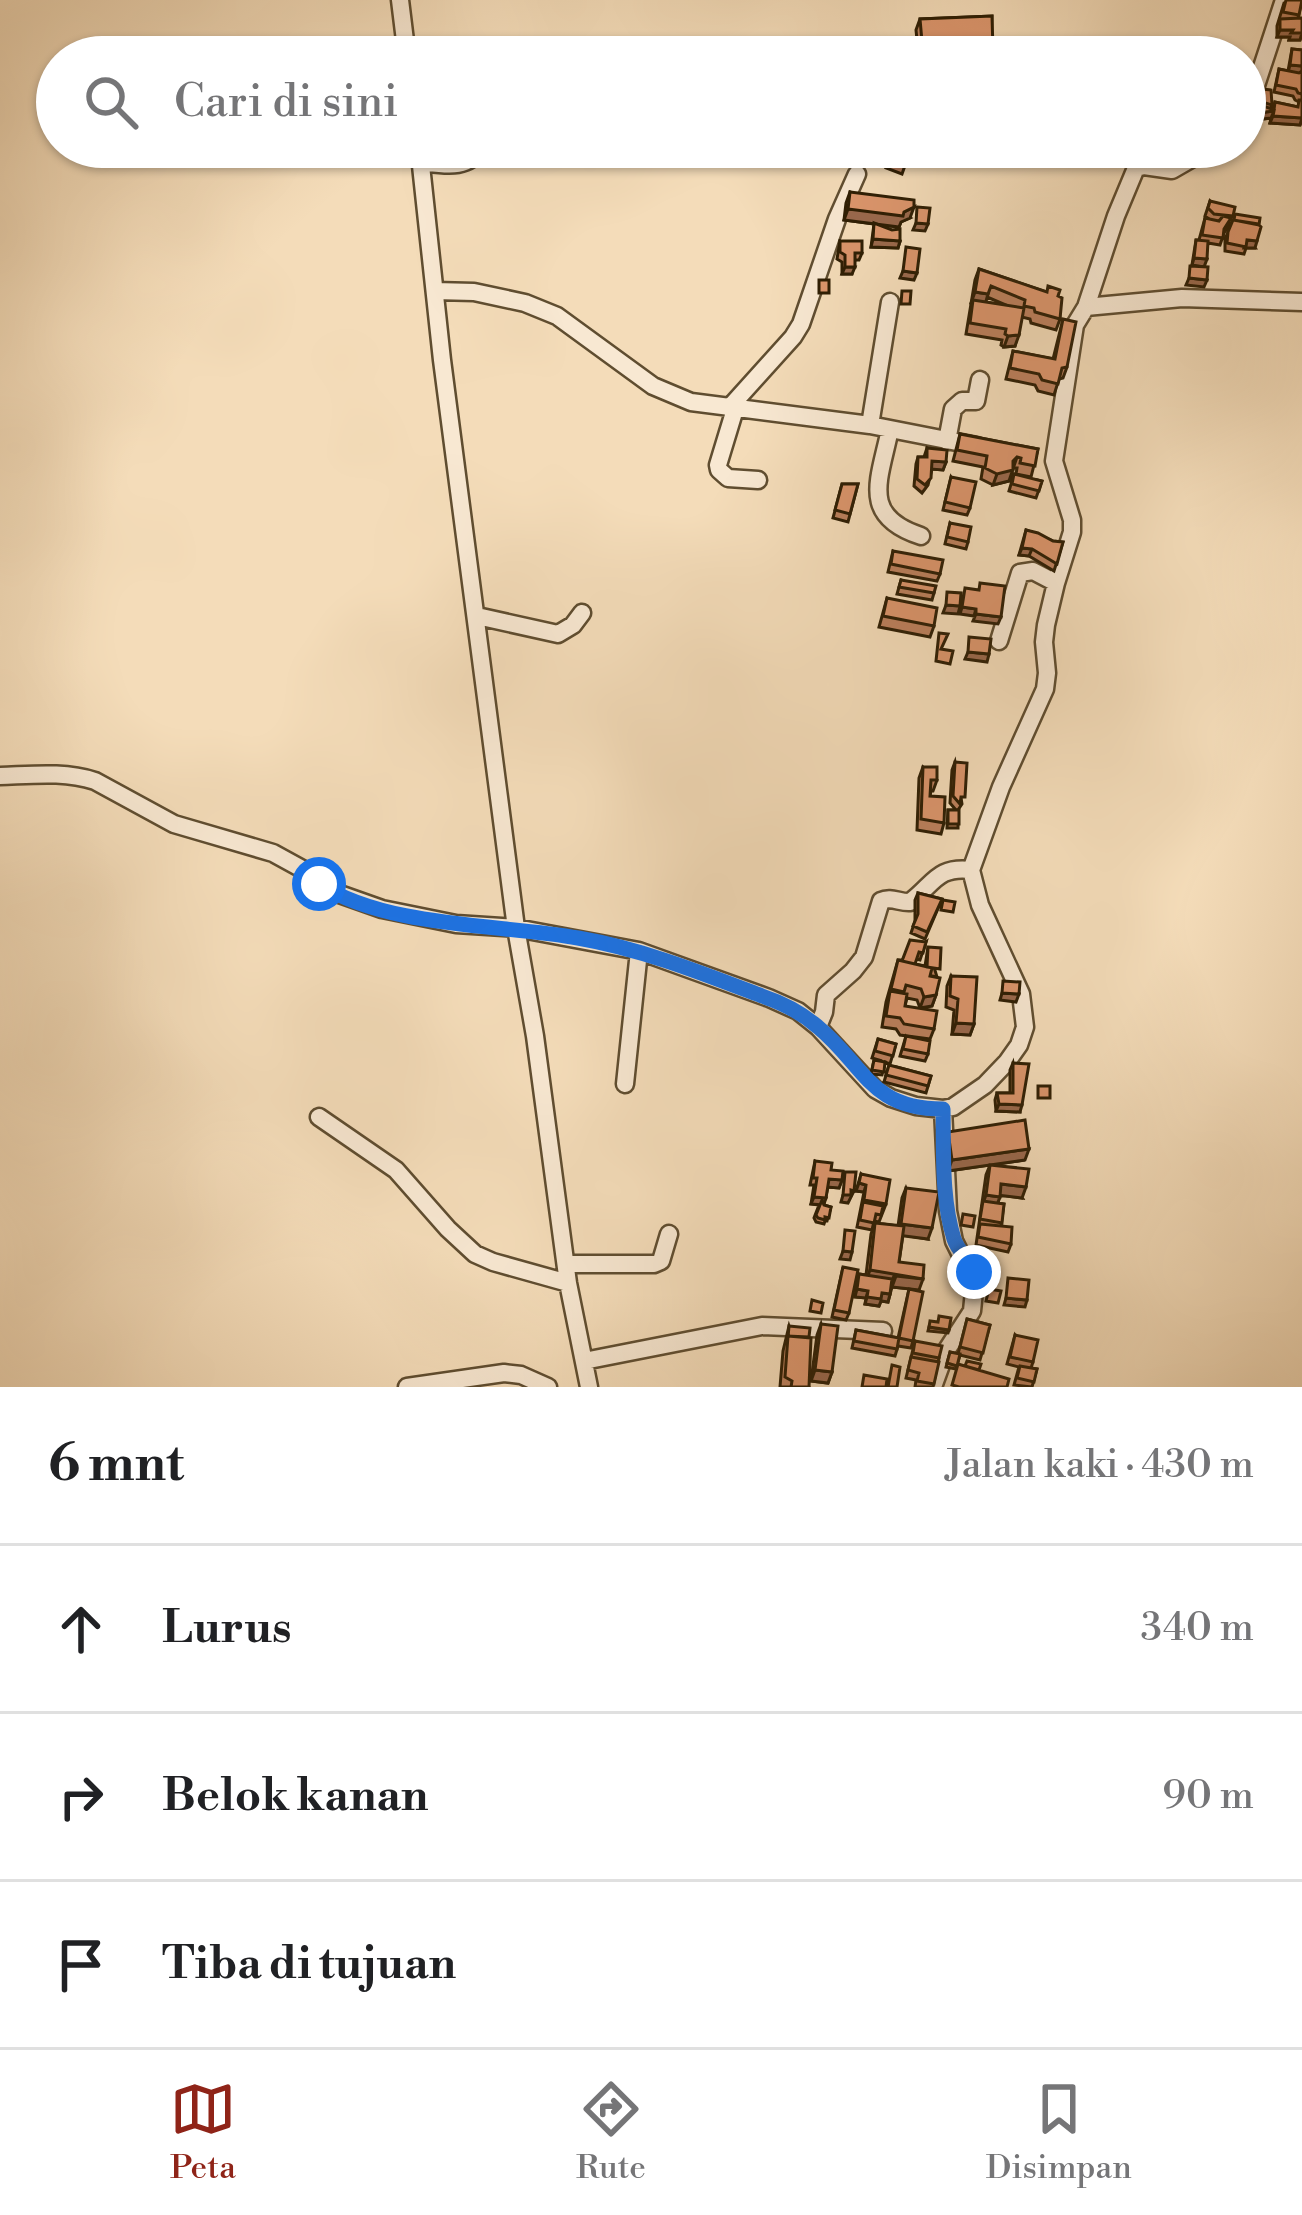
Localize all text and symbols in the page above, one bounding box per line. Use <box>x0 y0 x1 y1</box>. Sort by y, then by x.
search box <box>36 36 1266 168</box>
icon: search <box>78 69 144 135</box>
text: Cari di sini <box>174 74 398 131</box>
route start <box>292 857 346 911</box>
route end <box>947 1245 1001 1299</box>
text: 6 mnt <box>48 1433 184 1497</box>
text: Jalan kaki · 430 m <box>945 1441 1254 1490</box>
icon: ahead <box>48 1596 114 1662</box>
text: Lurus <box>162 1600 292 1657</box>
text: 340 m <box>1141 1604 1254 1653</box>
icon: right <box>48 1764 114 1830</box>
text: Belok kanan <box>162 1768 429 1825</box>
text: 90 m <box>1162 1772 1254 1821</box>
icon: arrive <box>48 1932 114 1998</box>
text: Tiba di tujuan <box>162 1936 456 1993</box>
tab: Peta <box>170 2076 236 2189</box>
tab: Rute <box>576 2076 646 2189</box>
tab: Disimpan <box>986 2076 1132 2189</box>

